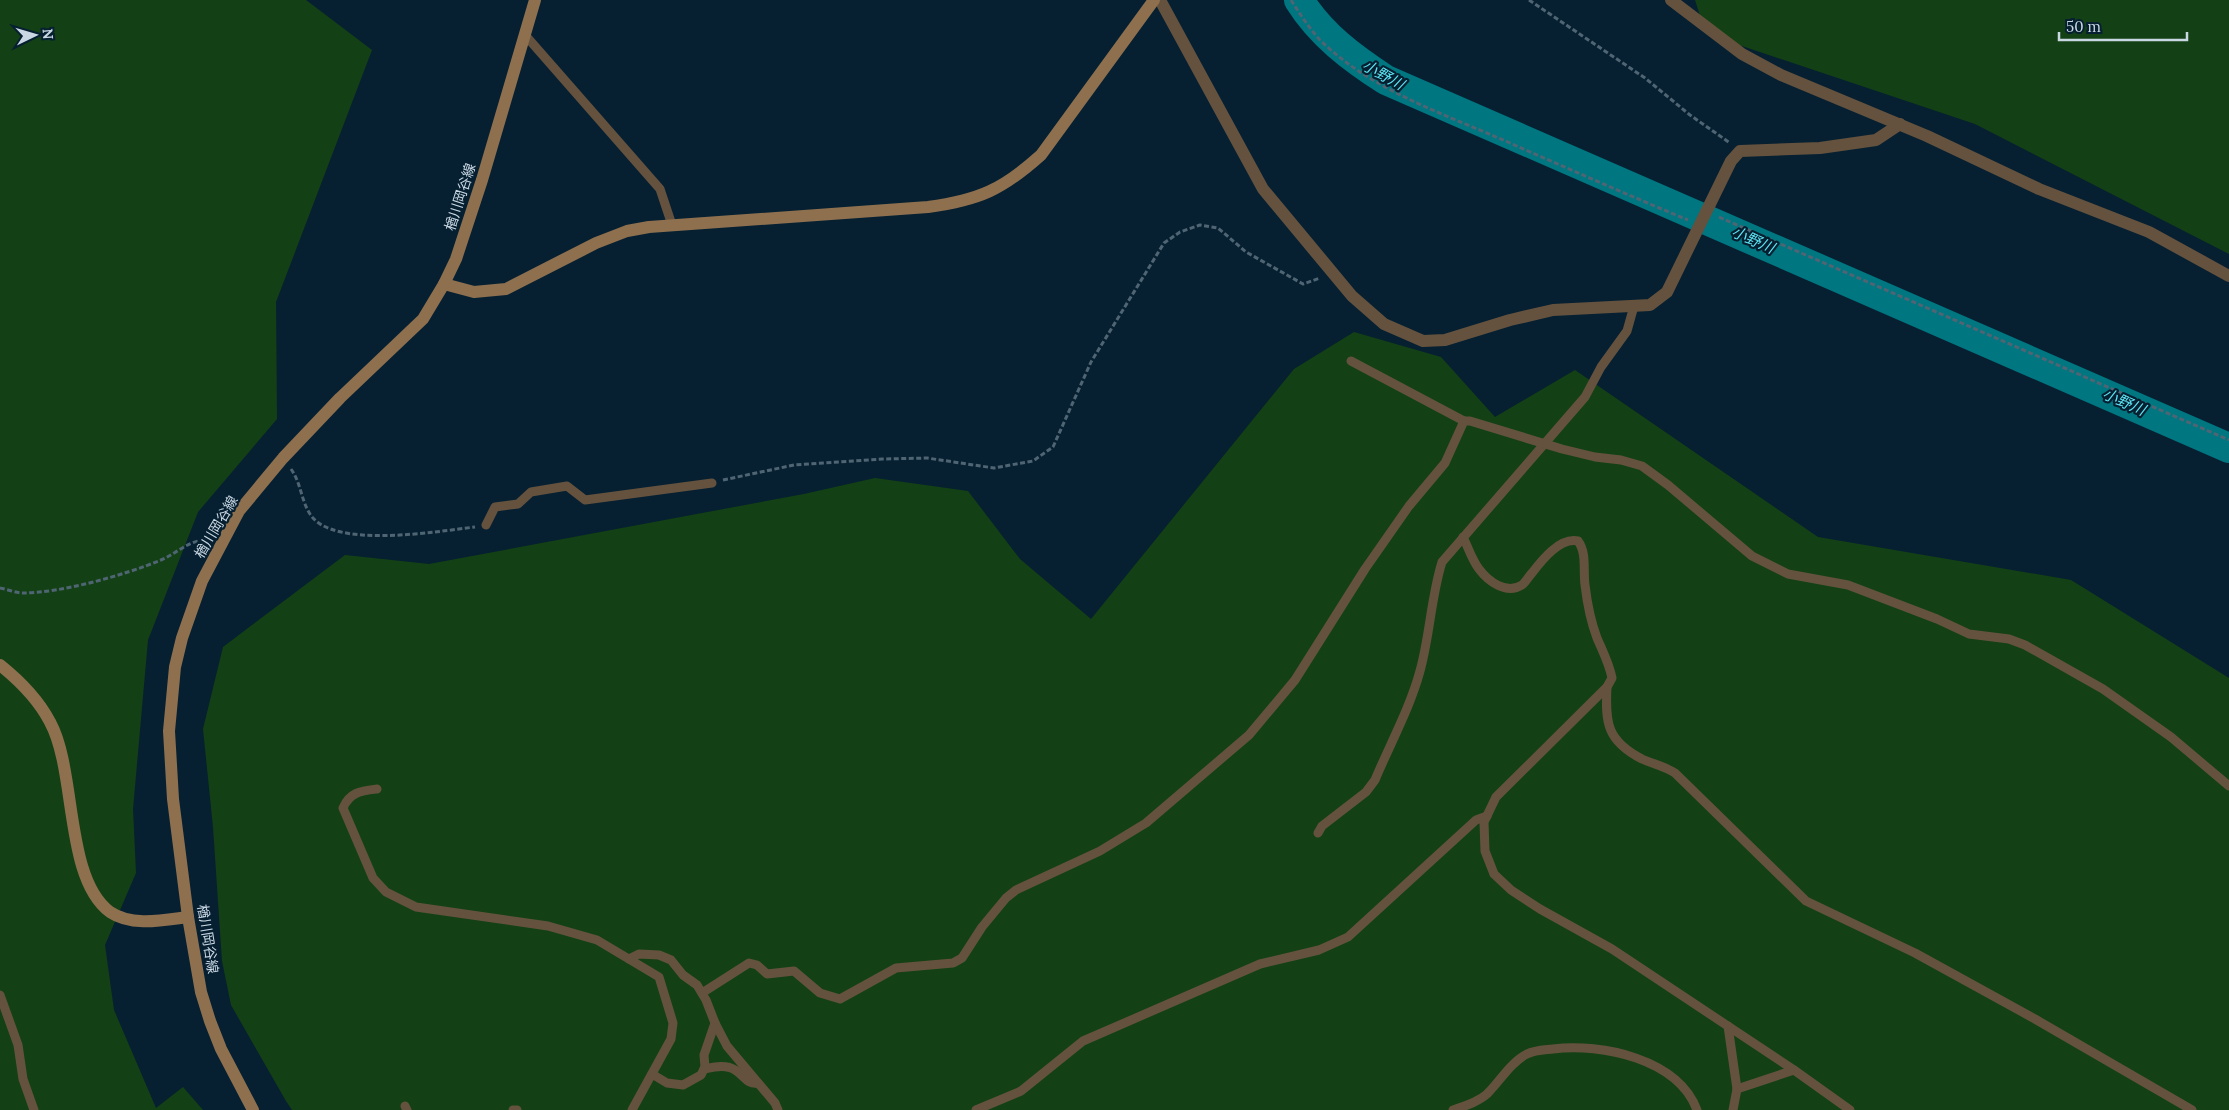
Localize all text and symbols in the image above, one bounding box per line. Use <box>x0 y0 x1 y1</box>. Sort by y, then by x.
north arrow <box>10 10 60 60</box>
scale bar <box>2059 10 2186 42</box>
text: 50 m <box>2066 17 2101 36</box>
text: N <box>39 28 57 40</box>
water label: 小野川 <box>1359 55 1409 95</box>
street label: 楢川岡谷線 <box>441 161 479 233</box>
water label: 小野川 <box>1729 222 1779 258</box>
water label: 小野川 <box>2100 384 2150 420</box>
street label: 楢川岡谷線 <box>190 492 242 562</box>
street label: 楢川岡谷線 <box>194 903 222 975</box>

